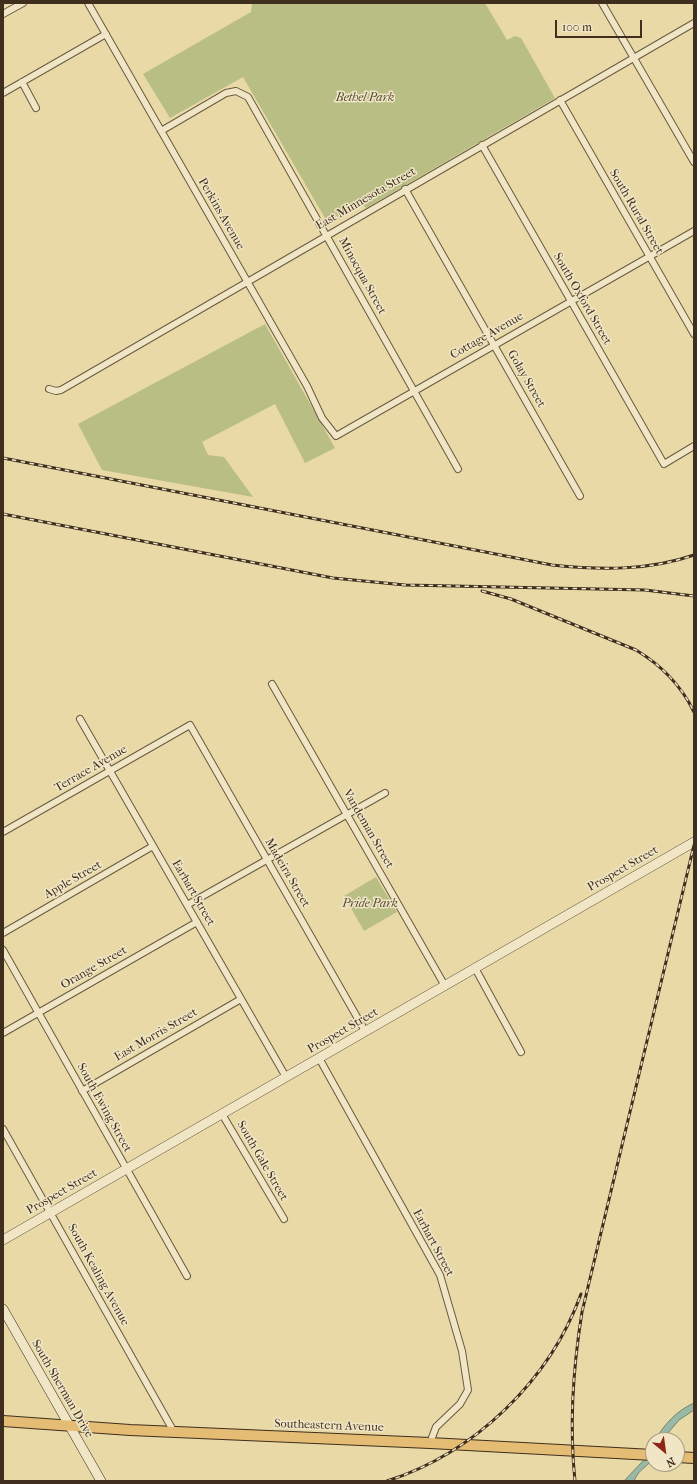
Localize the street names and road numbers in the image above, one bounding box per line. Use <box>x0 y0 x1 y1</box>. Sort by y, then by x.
street label: East Minnesota Street <box>313 165 419 233</box>
street label: South Rural Street <box>606 167 666 257</box>
street label: Perkins Avenue <box>195 176 247 252</box>
street label: Minocqua Street <box>335 235 389 317</box>
street label: South Oxford Street <box>550 250 614 348</box>
street label: Cottage Avenue <box>448 309 526 363</box>
street label: Golay Street <box>504 348 548 410</box>
street label: Terrace Avenue <box>52 742 130 796</box>
street label: Vandeman Street <box>340 787 396 871</box>
street label: Madeira Street <box>261 836 313 910</box>
street label: Prospect Street <box>585 843 661 895</box>
street label: Earhart Street <box>168 857 218 929</box>
street label: Apple Street <box>42 858 104 902</box>
street label: Orange Street <box>58 943 130 993</box>
street label: East Morris Street <box>112 1005 200 1065</box>
street label: Prospect Street <box>305 1005 381 1057</box>
street label: South Ewing Street <box>74 1061 134 1155</box>
street label: South Gale Street <box>233 1118 291 1204</box>
street label: Prospect Street <box>24 1166 100 1218</box>
street label: Earhart Street <box>409 1207 457 1279</box>
street label: South Kealing Avenue <box>64 1222 132 1328</box>
street label: South Sherman Drive <box>28 1337 96 1441</box>
street label: Southeastern Avenue <box>274 1417 384 1435</box>

